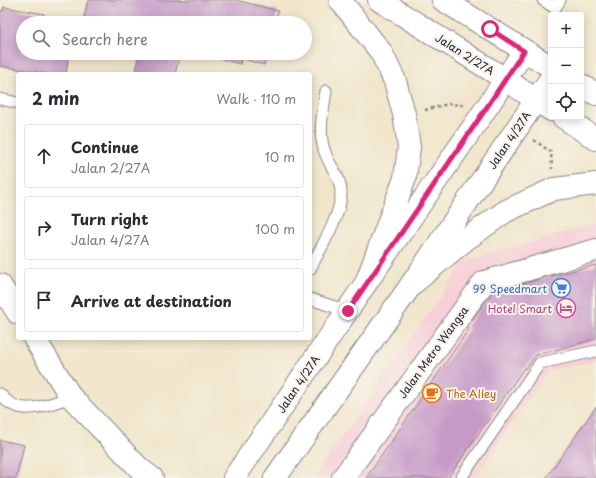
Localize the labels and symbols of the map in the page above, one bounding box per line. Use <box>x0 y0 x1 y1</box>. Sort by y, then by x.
route start <box>481 20 499 38</box>
street label: Jalan 2/27A <box>432 29 498 79</box>
street label: Jalan 4/27A <box>483 108 535 172</box>
supermarket icon: 99 Speedmart <box>550 277 572 299</box>
place label: 99 Speedmart <box>473 280 548 297</box>
hotel icon: Hotel Smart <box>555 297 577 319</box>
place label: Hotel Smart <box>488 300 552 317</box>
route end <box>339 302 357 320</box>
street label: Jalan Metro Wangsa <box>394 302 472 402</box>
street label: Jalan 4/27A <box>272 352 324 416</box>
cafe icon: The Alley <box>421 382 443 404</box>
place label: The Alley <box>446 385 496 402</box>

